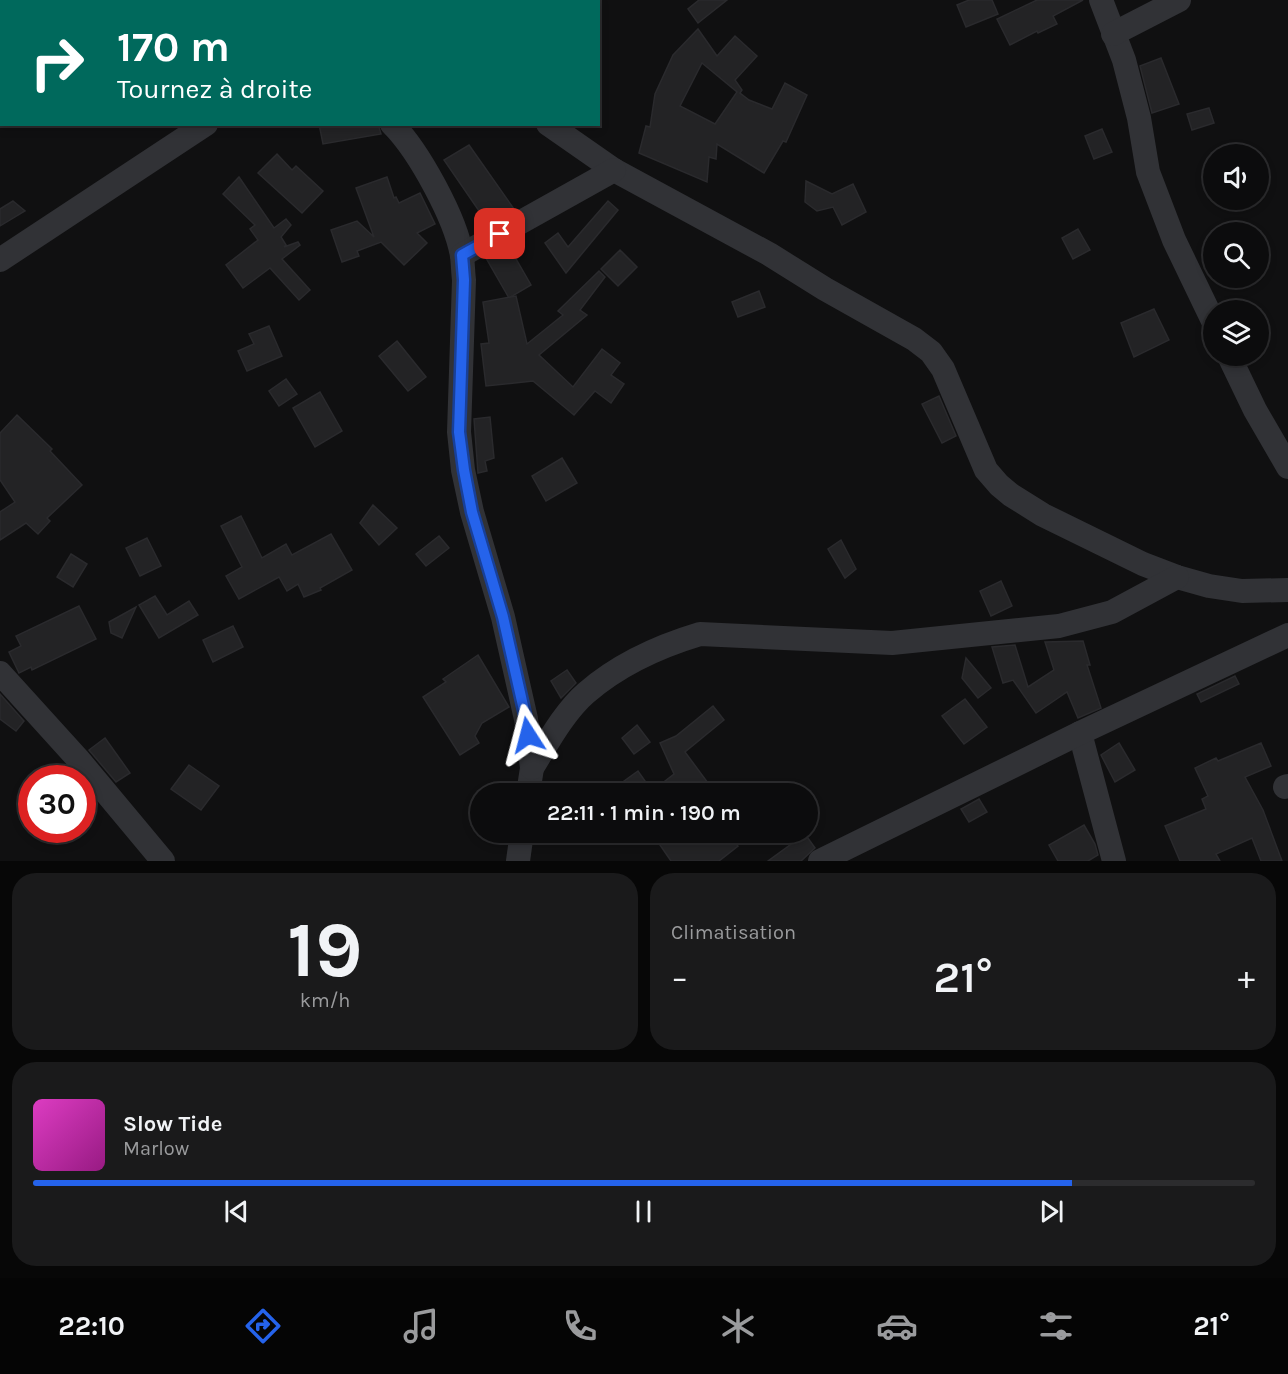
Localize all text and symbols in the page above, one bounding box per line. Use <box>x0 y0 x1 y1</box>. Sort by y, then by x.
text: 170 m <box>117 22 230 72</box>
icon: right <box>18 24 96 102</box>
text: Tournez à droite <box>117 73 312 105</box>
map controls <box>1203 144 1269 366</box>
button: sound <box>1203 144 1269 210</box>
pin <box>474 208 525 259</box>
icon: arrive <box>483 217 516 250</box>
button: search <box>1203 222 1269 288</box>
button: layers <box>1203 300 1269 366</box>
position arrow <box>496 703 560 767</box>
speed limit sign: 30 <box>18 765 96 843</box>
text: 22:11 · 1 min · 190 m <box>547 800 741 826</box>
text: 19 <box>287 904 363 996</box>
text: Climatisation <box>671 921 796 944</box>
text: 21° <box>933 951 993 1003</box>
text: − <box>671 958 688 996</box>
text: + <box>1238 958 1255 996</box>
text: km/h <box>300 989 350 1012</box>
text: Slow Tide <box>123 1111 223 1137</box>
text: Marlow <box>123 1137 189 1160</box>
icon: previous <box>220 1195 253 1228</box>
icon: pause <box>627 1195 660 1228</box>
icon: next <box>1035 1195 1068 1228</box>
icon: directions <box>242 1305 284 1347</box>
icon: music <box>400 1305 442 1347</box>
icon: phone <box>559 1305 601 1347</box>
icon: climate <box>717 1305 759 1347</box>
icon: car <box>876 1305 918 1347</box>
icon: filters <box>1035 1305 1077 1347</box>
text: 22:10 <box>58 1310 125 1342</box>
text: 21° <box>1193 1310 1230 1342</box>

